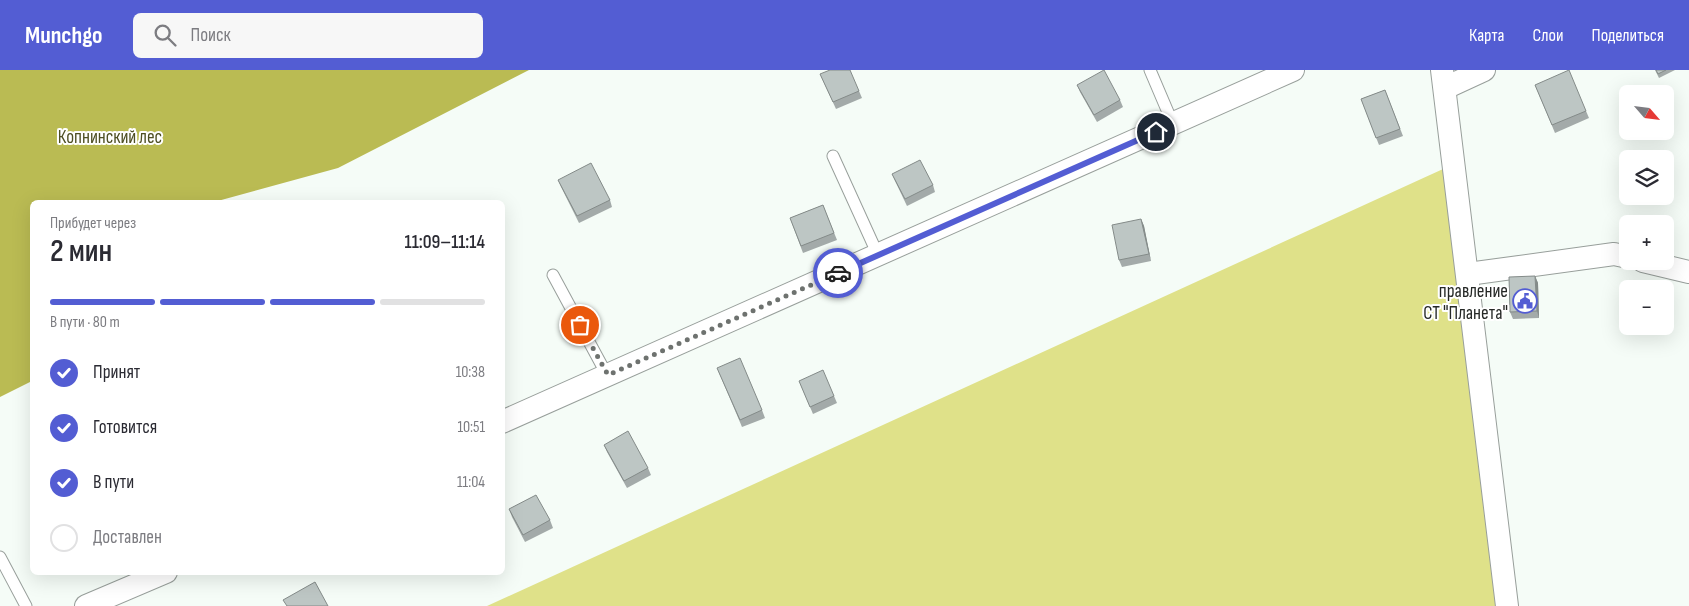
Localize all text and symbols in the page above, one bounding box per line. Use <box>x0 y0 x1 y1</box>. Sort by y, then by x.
search box <box>133 13 483 58</box>
text: Munchgo <box>25 21 103 50</box>
icon: search <box>151 21 179 49</box>
text: Поиск <box>191 24 231 47</box>
text: Карта <box>1469 25 1505 46</box>
text: Слои <box>1533 25 1564 46</box>
text: Поделиться <box>1592 25 1664 46</box>
north arrow <box>1619 85 1674 140</box>
map controls <box>1619 85 1674 335</box>
pin <box>1135 111 1177 153</box>
icon: home <box>1142 118 1170 146</box>
park label: Копнинский лес <box>58 126 162 149</box>
button: layers <box>1619 150 1674 205</box>
text: Прибудет через <box>50 214 136 233</box>
button: + <box>1619 215 1674 270</box>
text: 11:09–11:14 <box>405 231 485 254</box>
text: 2 мин <box>50 232 112 271</box>
courier <box>813 248 863 298</box>
icon: car <box>824 259 852 287</box>
place label: правление СТ "Планета" <box>1423 280 1508 325</box>
button: − <box>1619 280 1674 335</box>
public building icon: правление СТ "Планета" <box>1512 288 1538 314</box>
pin <box>559 304 601 346</box>
icon: bag <box>566 311 594 339</box>
text: В пути · 80 m <box>50 313 120 332</box>
icon: check <box>50 359 78 387</box>
text: Принят <box>93 361 140 384</box>
text: 10:38 <box>456 363 485 382</box>
icon: check <box>50 414 78 442</box>
text: Готовится <box>93 416 157 439</box>
text: 10:51 <box>457 418 485 437</box>
icon: check <box>50 469 78 497</box>
text: В пути <box>93 471 134 494</box>
text: 11:04 <box>457 473 485 492</box>
text: Доставлен <box>93 526 162 549</box>

